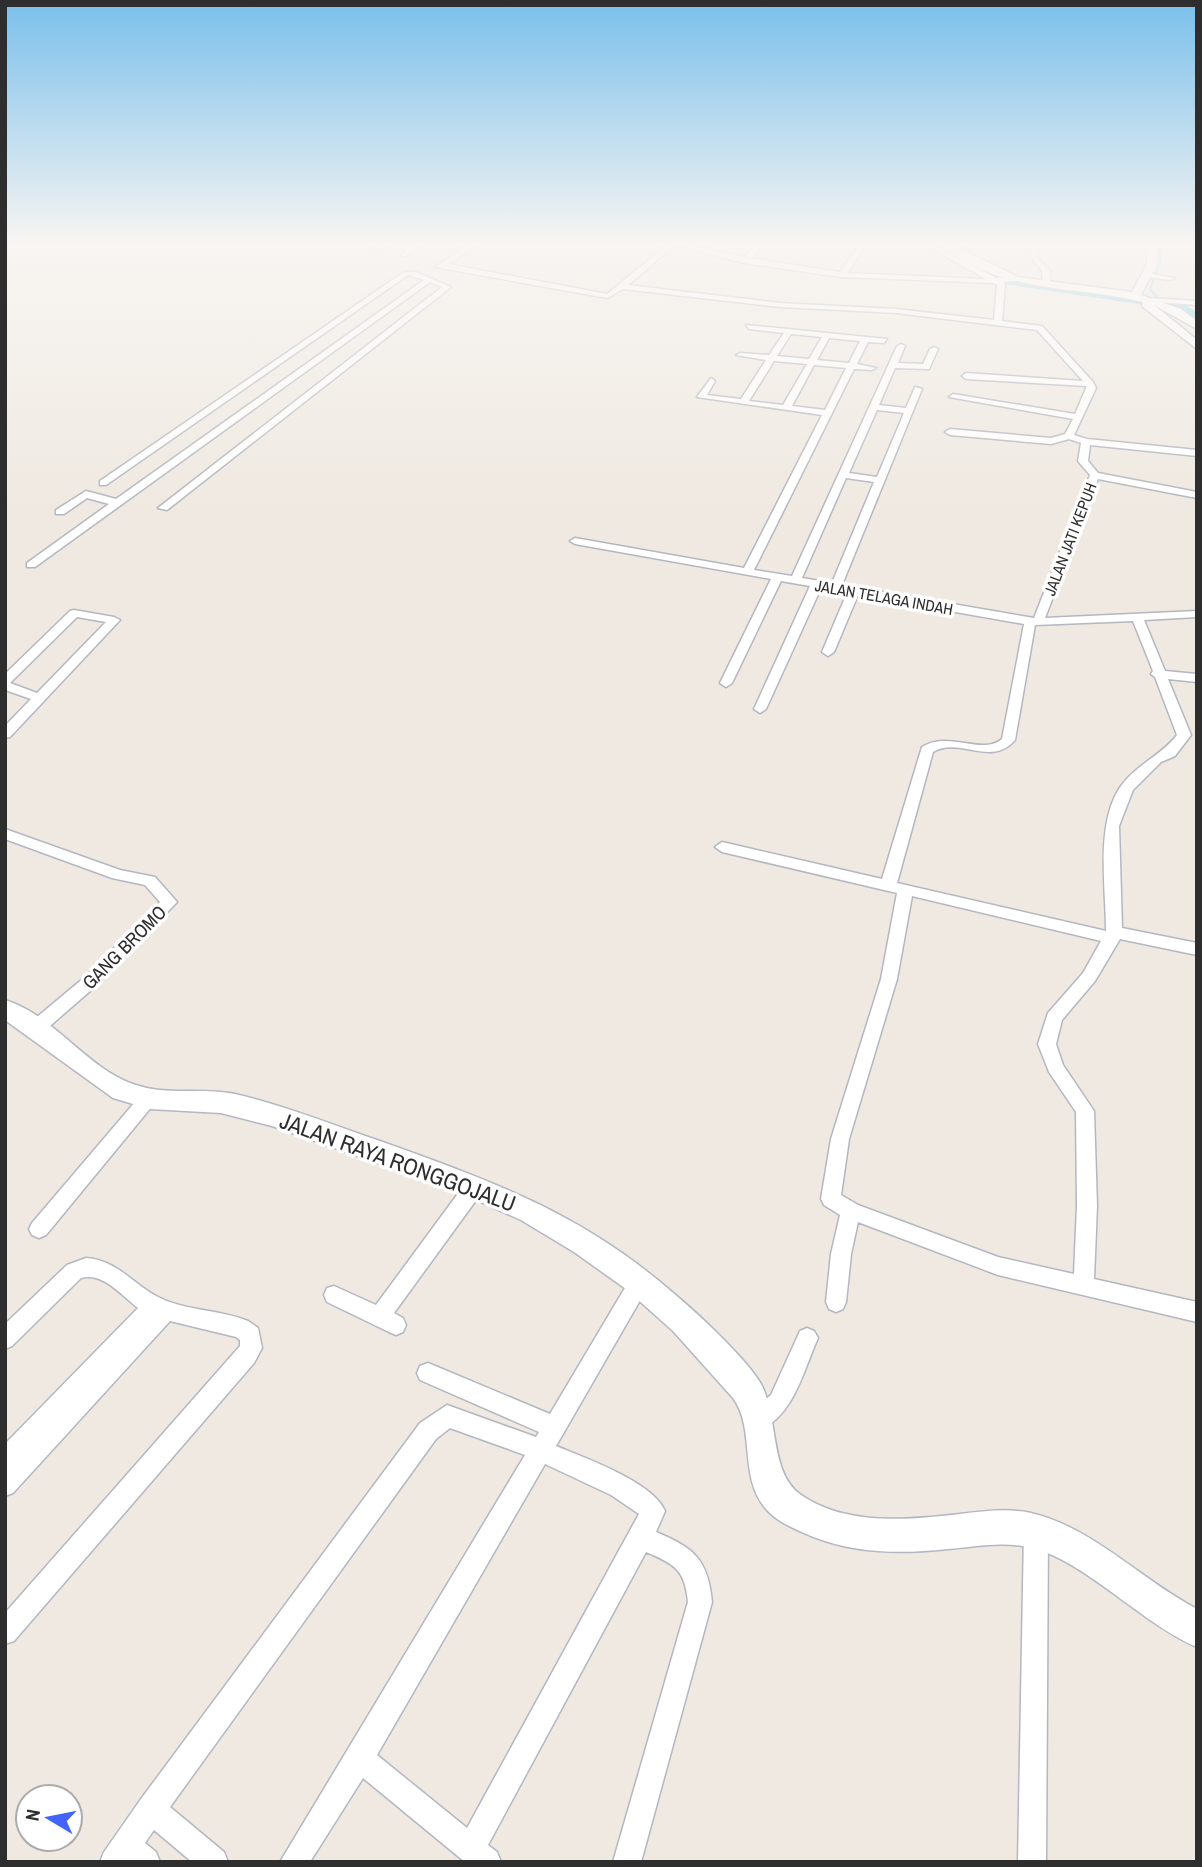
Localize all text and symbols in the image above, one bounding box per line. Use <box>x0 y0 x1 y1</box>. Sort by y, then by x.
street label: JALAN JATI KEPUH <box>1038 479 1102 599</box>
street label: JALAN TELAGA INDAH <box>813 574 955 620</box>
street label: GANG BROMO <box>76 899 172 995</box>
street label: JALAN RAYA RONGGOJALU <box>276 1104 520 1219</box>
north arrow <box>14 1783 84 1853</box>
text: N <box>18 1807 46 1823</box>

